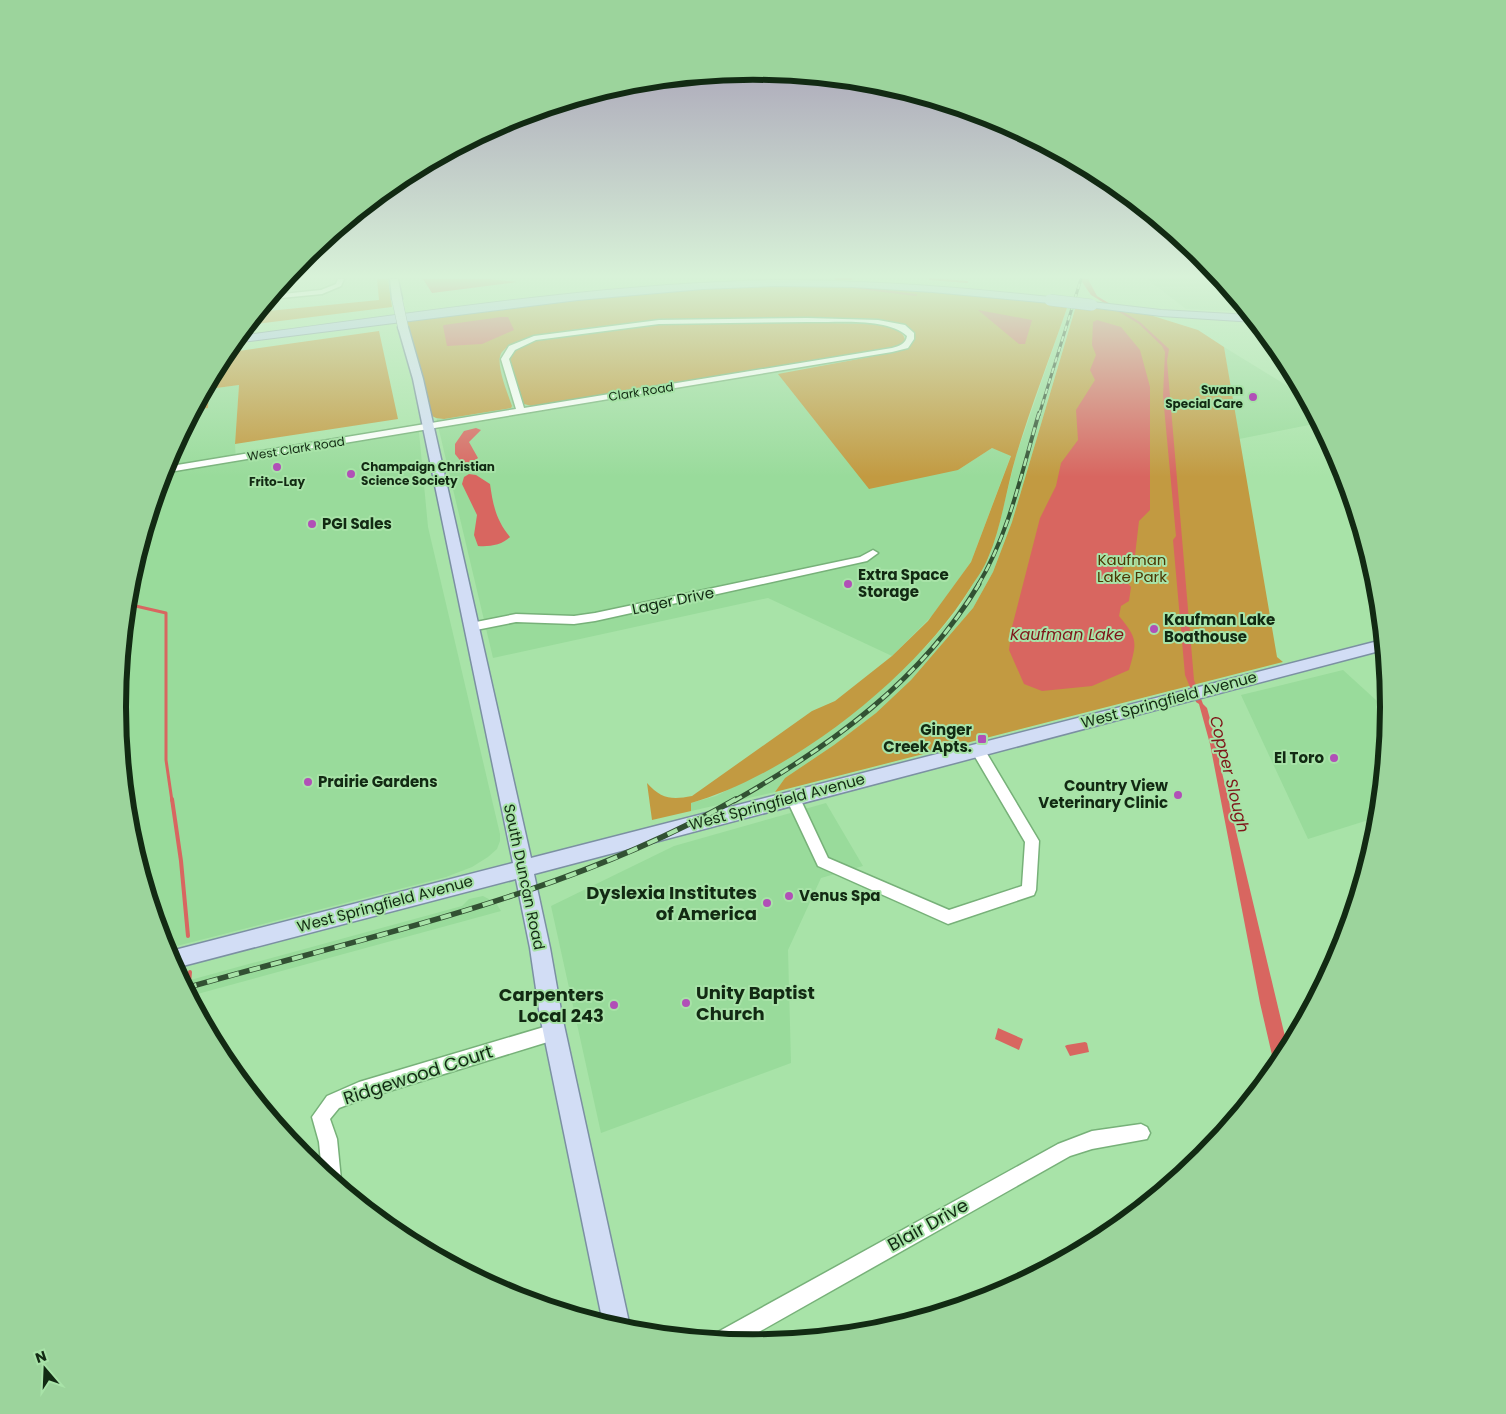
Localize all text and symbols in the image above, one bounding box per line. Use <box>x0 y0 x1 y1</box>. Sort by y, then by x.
street label: Clark Road <box>607 378 675 405</box>
place label: Swann Special Care <box>1165 381 1244 412</box>
marker: Swann Special Care <box>1247 391 1259 403</box>
street label: West Clark Road <box>246 432 346 465</box>
place label: Champaign Christian Science Society <box>361 458 495 489</box>
marker: Frito-Lay <box>271 461 283 473</box>
marker: Champaign Christian Science Society <box>345 468 357 480</box>
place label: Frito-Lay <box>249 473 305 490</box>
place label: PGI Sales <box>322 513 392 534</box>
marker: PGI Sales <box>306 518 318 530</box>
park label: Kaufman Lake Park <box>1097 549 1167 587</box>
place label: Extra Space Storage <box>858 564 949 602</box>
marker: Extra Space Storage <box>842 578 854 590</box>
street label: Lager Drive <box>630 582 716 619</box>
place label: Kaufman Lake Boathouse <box>1164 609 1275 647</box>
water label: Kaufman Lake <box>1010 623 1124 646</box>
marker: Kaufman Lake Boathouse <box>1148 623 1160 635</box>
street label: West Springfield Avenue <box>1079 666 1259 733</box>
water label: Copper Slough <box>1204 713 1255 835</box>
place label: Ginger Creek Apts. <box>883 719 973 757</box>
marker: Ginger Creek Apts. <box>976 733 988 745</box>
place label: El Toro <box>1274 747 1324 768</box>
marker: El Toro <box>1328 752 1340 764</box>
street label: West Springfield Avenue <box>687 768 867 835</box>
place label: Prairie Gardens <box>318 771 438 792</box>
place label: Country View Veterinary Clinic <box>1038 775 1168 813</box>
marker: Prairie Gardens <box>302 776 314 788</box>
marker: Country View Veterinary Clinic <box>1172 789 1184 801</box>
street label: South Duncan Road <box>499 802 550 952</box>
street label: West Springfield Avenue <box>295 870 475 937</box>
place label: Dyslexia Institutes of America <box>586 880 757 926</box>
place label: Venus Spa <box>799 885 881 906</box>
marker: Venus Spa <box>783 890 795 902</box>
marker: Dyslexia Institutes of America <box>761 897 773 909</box>
place label: Unity Baptist Church <box>696 980 815 1026</box>
place label: Carpenters Local 243 <box>499 982 604 1028</box>
marker: Unity Baptist Church <box>680 997 692 1009</box>
marker: Carpenters Local 243 <box>608 999 620 1011</box>
street label: Ridgewood Court <box>340 1039 496 1110</box>
street label: Blair Drive <box>883 1192 973 1257</box>
north arrow <box>20 1344 70 1394</box>
text: N <box>33 1346 49 1368</box>

